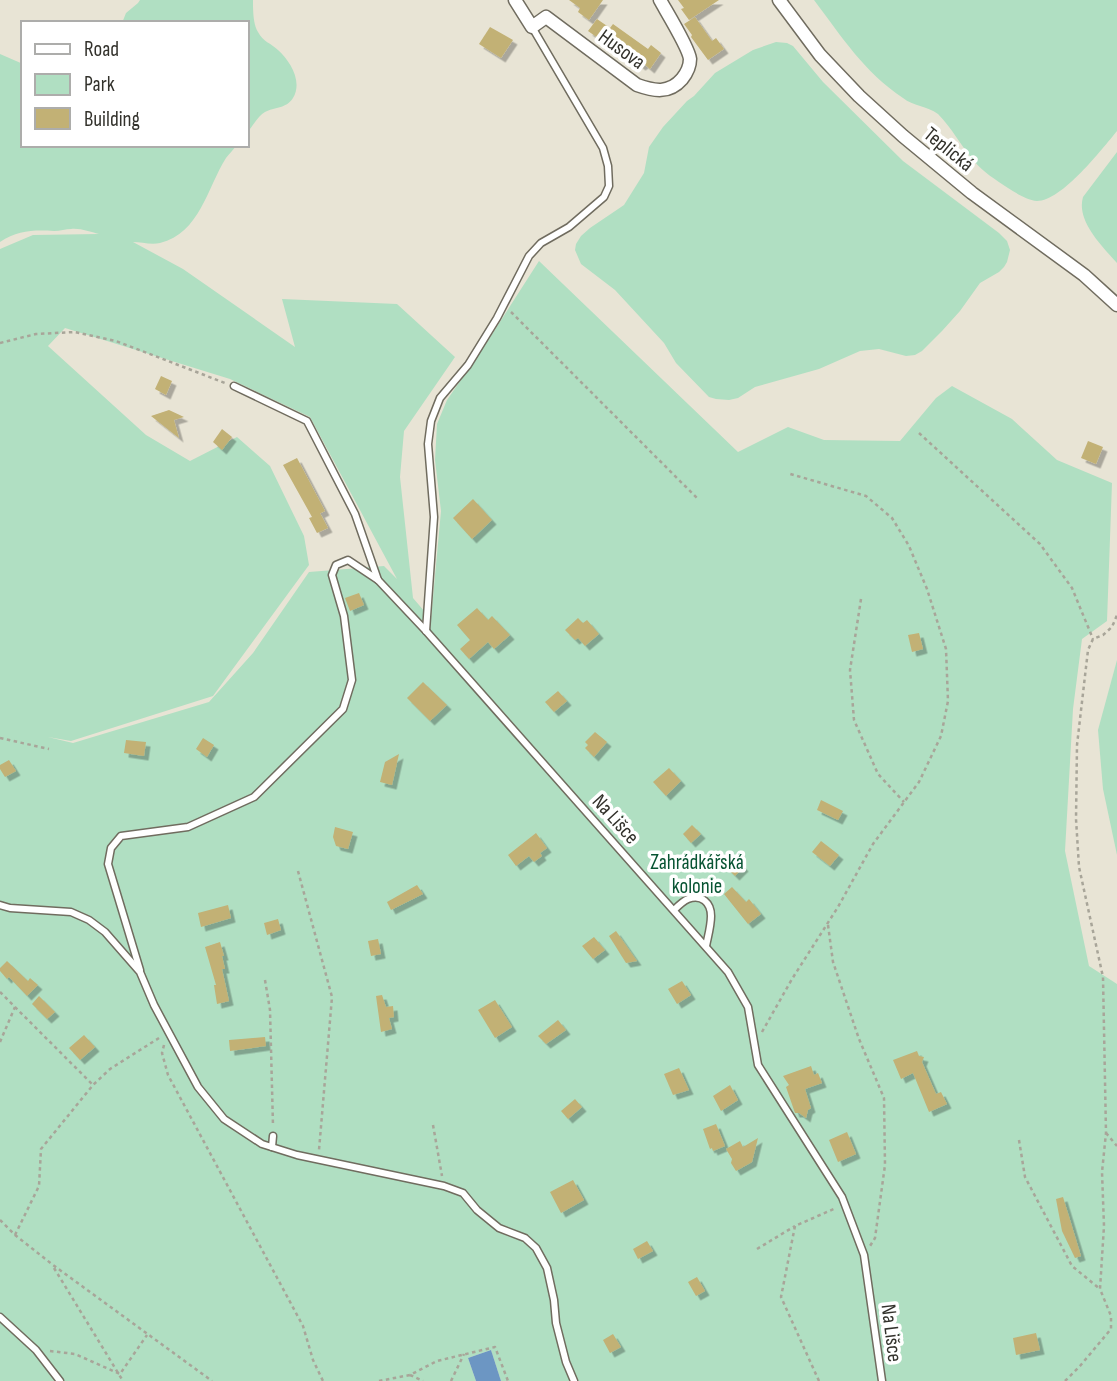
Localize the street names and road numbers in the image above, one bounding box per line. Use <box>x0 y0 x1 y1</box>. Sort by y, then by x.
street label: Husova <box>594 24 650 75</box>
street label: Teplická <box>919 122 979 177</box>
street label: Na Lišce <box>587 789 644 849</box>
street label: Na Lišce <box>876 1303 907 1363</box>

